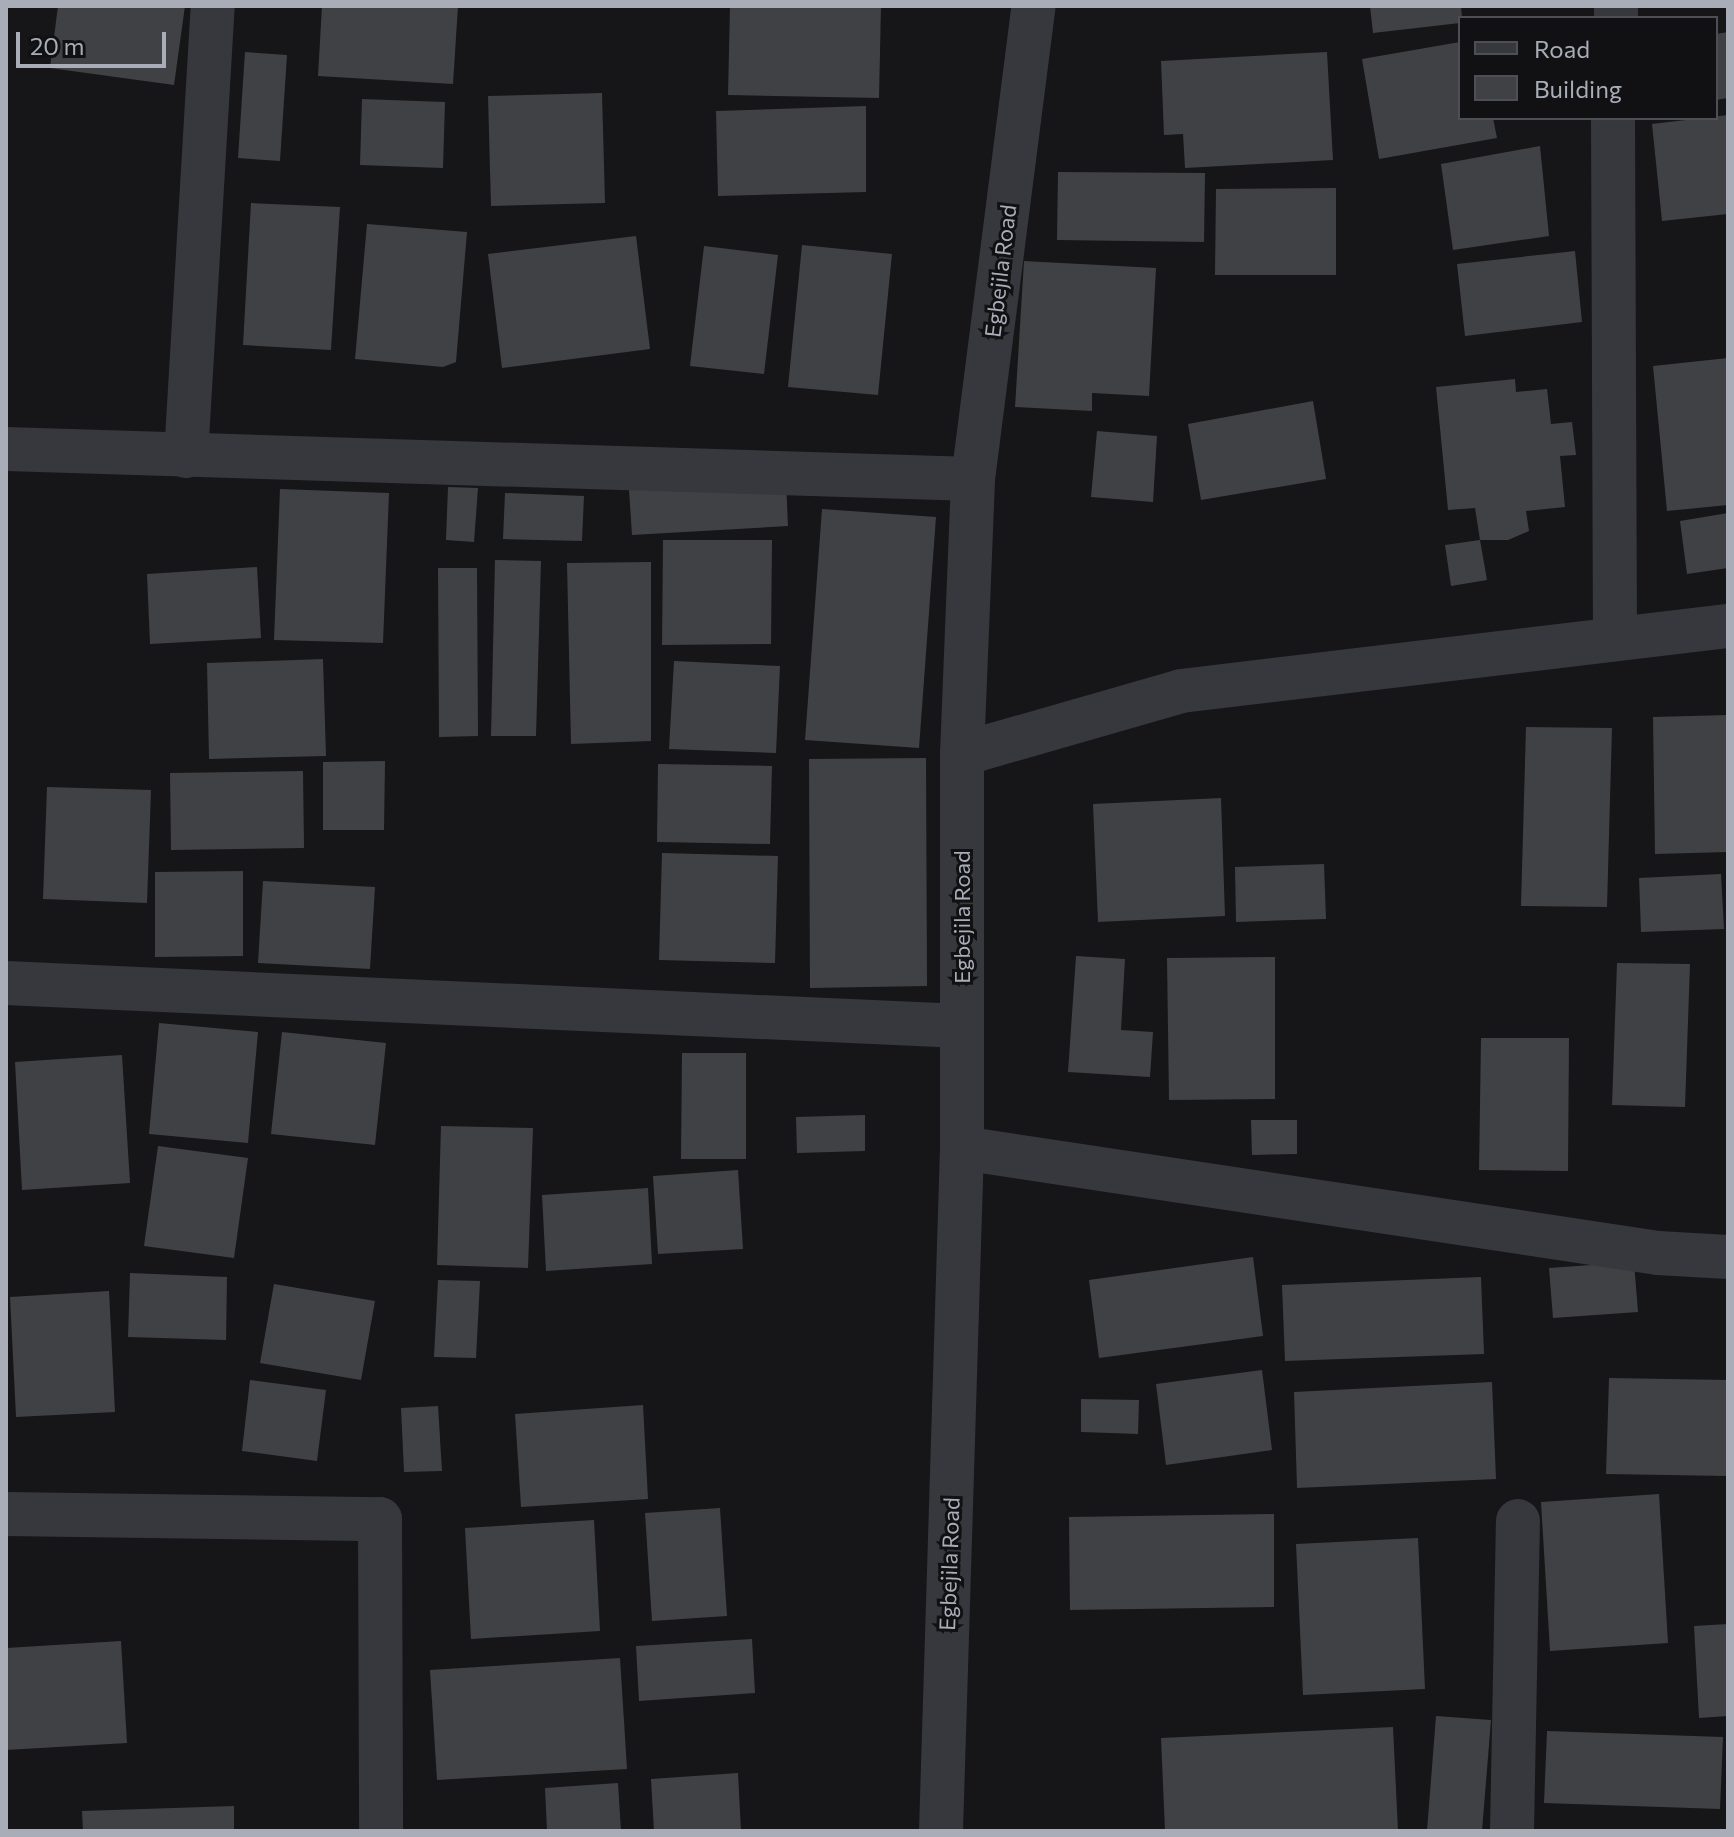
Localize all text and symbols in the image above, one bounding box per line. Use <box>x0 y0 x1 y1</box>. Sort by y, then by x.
scale bar <box>20 16 170 66</box>
legend <box>1458 16 1718 120</box>
text: 20 m <box>30 31 84 60</box>
text: Road <box>1534 34 1590 63</box>
text: Building <box>1534 74 1622 103</box>
street label: Egbejila Road <box>979 203 1021 339</box>
street label: Egbejila Road <box>949 850 975 984</box>
street label: Egbejila Road <box>933 1497 965 1631</box>

